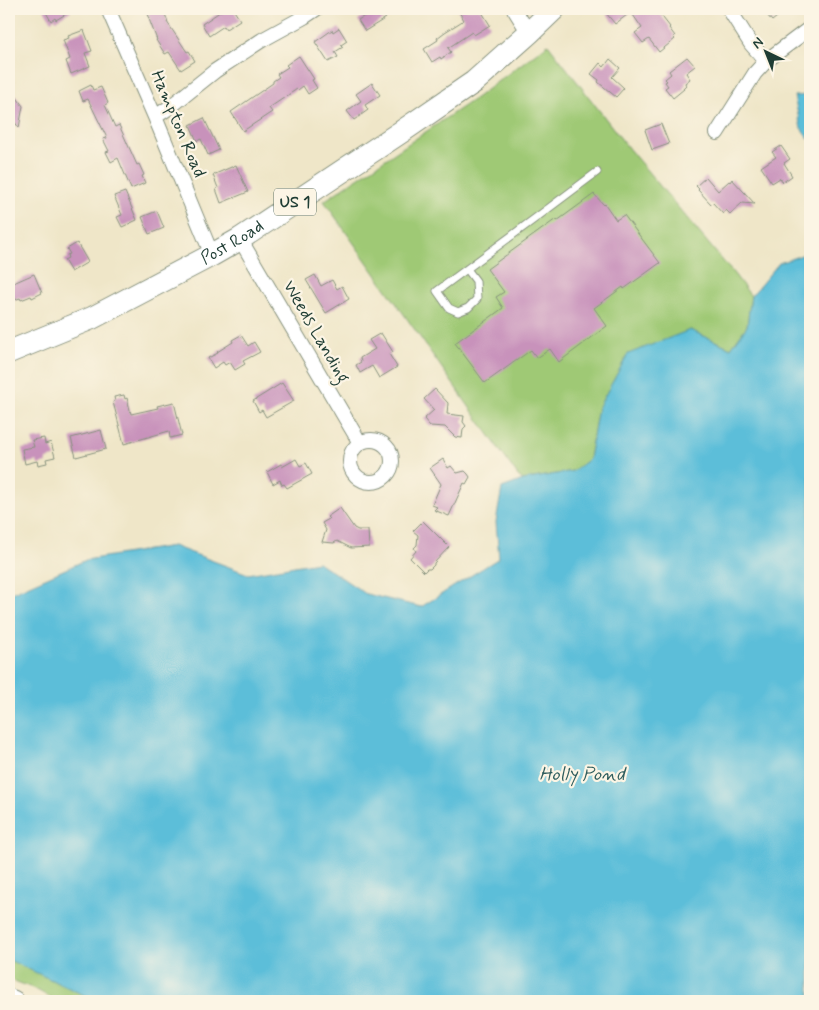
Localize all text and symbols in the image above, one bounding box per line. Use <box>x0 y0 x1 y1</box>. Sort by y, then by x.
north arrow <box>742 28 792 78</box>
text: N <box>748 33 767 53</box>
street label: Hampton Road <box>145 67 211 181</box>
road number: US 1 <box>274 188 316 216</box>
street label: Post Road <box>197 214 269 271</box>
street label: Weeds Landing <box>275 276 355 389</box>
water label: Holly Pond <box>539 762 627 787</box>

